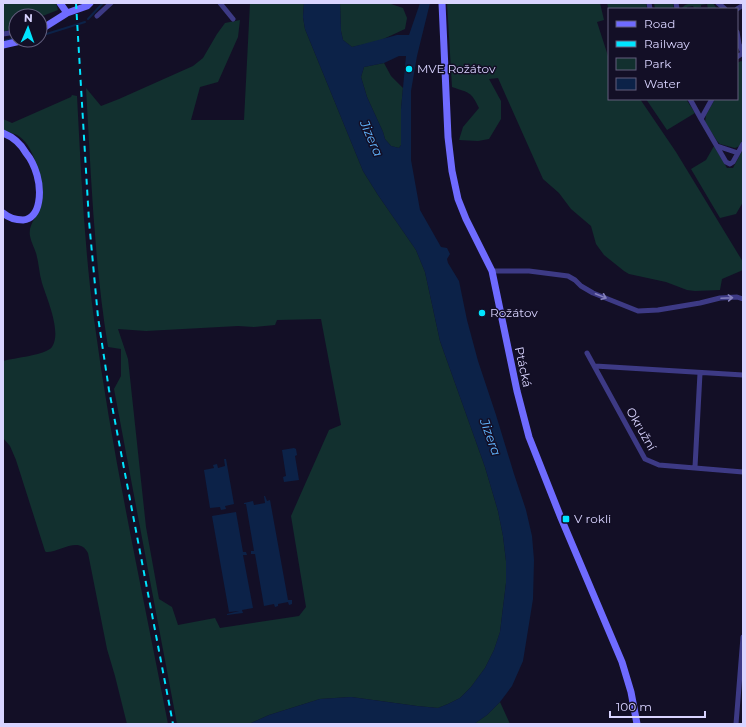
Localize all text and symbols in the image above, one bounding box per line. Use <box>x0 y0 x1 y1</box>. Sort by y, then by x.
north arrow <box>8 8 48 48</box>
legend <box>608 8 738 100</box>
text: N <box>24 11 33 25</box>
text: Road <box>644 16 675 31</box>
text: Railway <box>644 36 690 51</box>
text: Park <box>644 56 672 71</box>
place label: MVE Rožátov <box>417 61 496 76</box>
marker: MVE Rožátov <box>404 64 414 74</box>
text: Water <box>644 76 681 91</box>
water label: Jizera <box>357 116 387 159</box>
one-way arrow <box>594 293 606 301</box>
one-way arrow <box>720 294 733 301</box>
place label: Rožátov <box>490 305 538 320</box>
marker: Rožátov <box>477 308 487 318</box>
street label: Ptácká <box>512 345 535 389</box>
street label: Okružní <box>623 404 660 454</box>
water label: Jizera <box>477 415 505 458</box>
place label: V rokli <box>574 511 611 526</box>
marker: V rokli <box>561 514 571 524</box>
scale bar <box>610 693 705 719</box>
text: 100 m <box>616 699 652 714</box>

